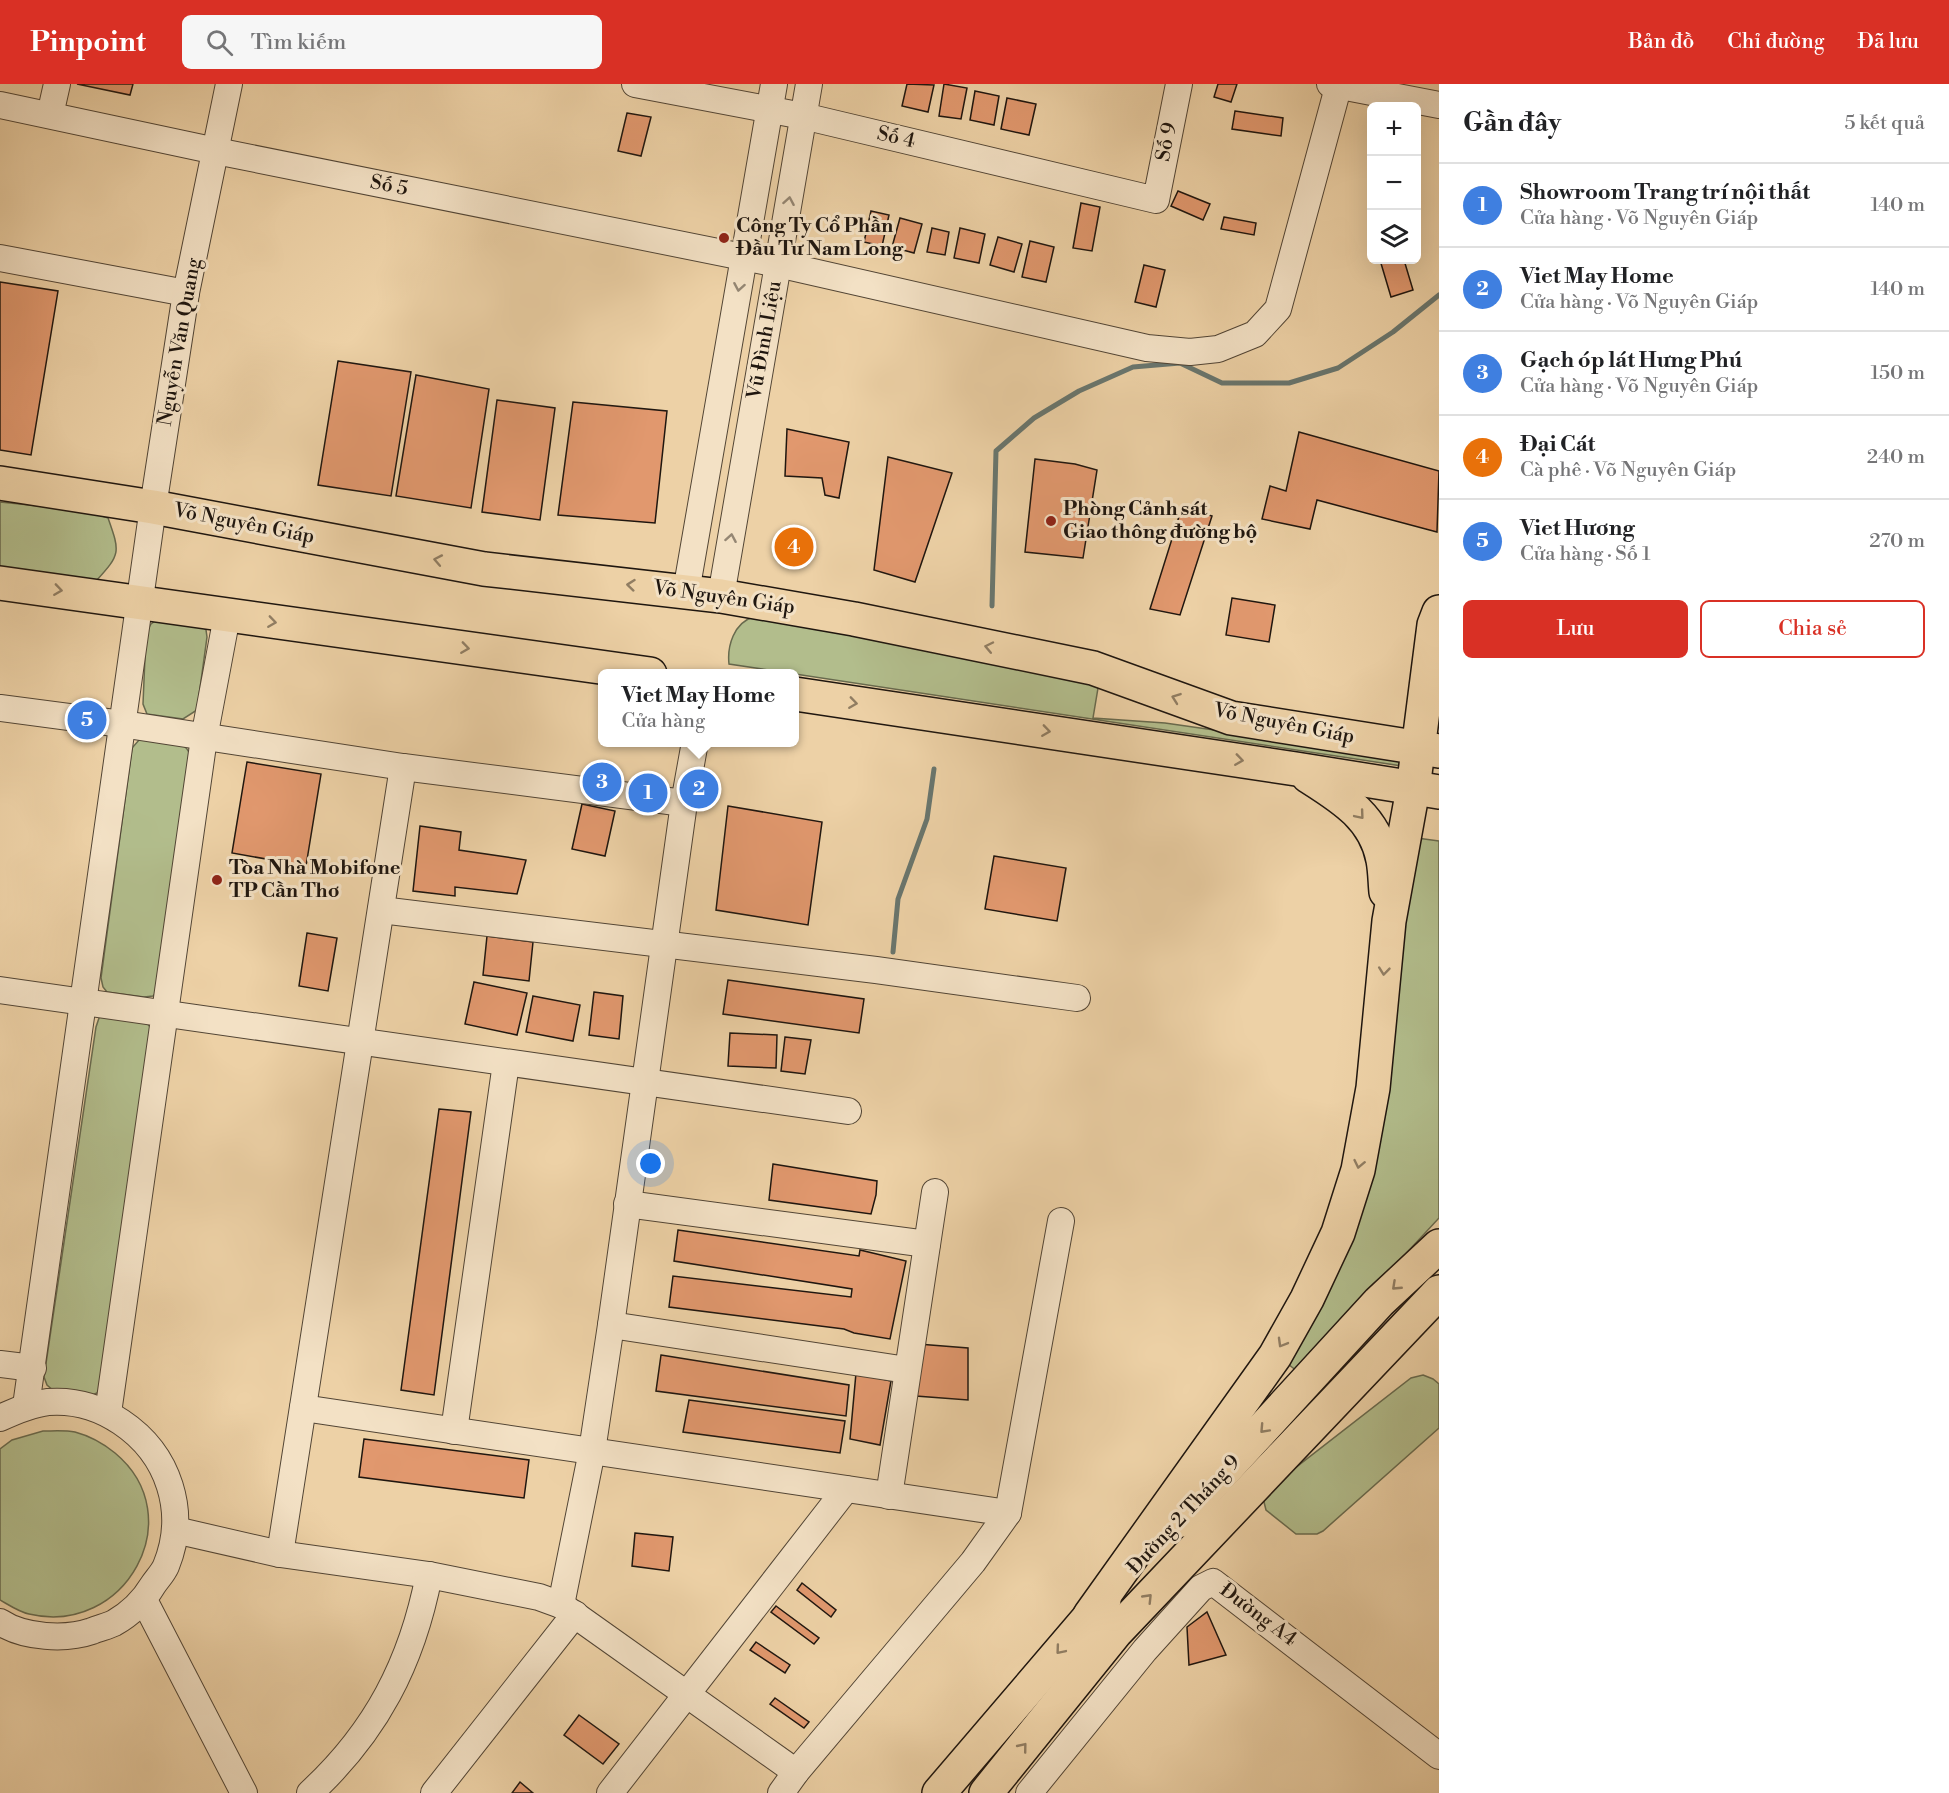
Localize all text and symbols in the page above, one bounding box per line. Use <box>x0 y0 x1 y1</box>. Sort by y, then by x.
search box <box>182 15 602 69</box>
text: Pinpoint <box>30 25 146 60</box>
icon: search <box>203 26 236 59</box>
text: Tìm kiếm <box>251 29 346 56</box>
text: Bản đồ <box>1628 29 1694 55</box>
text: Chỉ đường <box>1727 29 1825 55</box>
text: Đã lưu <box>1858 29 1919 55</box>
map controls <box>1367 102 1421 264</box>
button: + <box>1367 102 1421 156</box>
text: Gần đây <box>1463 107 1561 139</box>
text: 5 kết quả <box>1844 111 1925 136</box>
street label: Số 9 <box>1151 120 1183 164</box>
street label: Số 4 <box>874 121 918 155</box>
button: − <box>1367 156 1421 210</box>
street label: Số 5 <box>368 170 410 202</box>
text: Showroom Trang trí nội thất <box>1520 179 1810 206</box>
text: 1 <box>1478 193 1487 218</box>
text: 140 m <box>1870 193 1925 218</box>
one-way arrow <box>782 196 795 206</box>
text: Cửa hàng · Võ Nguyên Giáp <box>1520 206 1758 231</box>
button: layers <box>1367 210 1421 264</box>
place label: Công Ty Cổ Phần Đầu Tư Nam Long <box>735 214 904 262</box>
marker: Công Ty Cổ Phần Đầu Tư Nam Long <box>717 231 731 245</box>
street label: Nguyễn Văn Quang <box>153 255 207 428</box>
text: Viet May Home <box>1520 263 1674 290</box>
text: 2 <box>1476 277 1489 302</box>
text: 140 m <box>1870 277 1925 302</box>
street label: Vũ Đình Liệu <box>742 278 788 402</box>
one-way arrow <box>733 281 746 291</box>
text: Cửa hàng · Võ Nguyên Giáp <box>1520 290 1758 315</box>
text: Gạch óp lát Hưng Phú <box>1520 347 1742 374</box>
text: 3 <box>1476 361 1489 386</box>
text: 150 m <box>1870 361 1925 386</box>
text: Cửa hàng · Võ Nguyên Giáp <box>1520 374 1758 399</box>
text: Đại Cát <box>1520 431 1595 458</box>
text: 4 <box>1476 445 1489 470</box>
text: 240 m <box>1867 445 1925 470</box>
text: Cà phê · Võ Nguyên Giáp <box>1520 458 1736 483</box>
place label: Phòng Cảnh sát Giao thông đường bộ <box>1063 497 1257 545</box>
street label: Võ Nguyên Giáp <box>170 498 317 550</box>
marker: Phòng Cảnh sát Giao thông đường bộ <box>1044 514 1058 528</box>
text: Viet Hương <box>1520 515 1635 542</box>
pin: 4 <box>774 524 814 570</box>
text: 5 <box>1476 529 1489 554</box>
text: 270 m <box>1869 529 1925 554</box>
one-way arrow <box>725 533 737 543</box>
text: Cửa hàng · Số 1 <box>1520 542 1651 567</box>
one-way arrow <box>433 554 443 567</box>
street label: Võ Nguyên Giáp <box>650 576 797 620</box>
one-way arrow <box>627 580 636 592</box>
one-way arrow <box>53 584 63 596</box>
button: Lưu <box>1463 600 1688 658</box>
button: Chia sẻ <box>1700 600 1925 658</box>
one-way arrow <box>267 615 276 627</box>
one-way arrow <box>984 641 994 654</box>
one-way arrow <box>460 642 469 654</box>
popup <box>598 669 799 747</box>
text: Viet May Home <box>622 682 775 709</box>
one-way arrow <box>1172 693 1182 706</box>
one-way arrow <box>848 696 857 708</box>
pin: 5 <box>68 698 106 742</box>
street label: Võ Nguyên Giáp <box>1210 698 1357 750</box>
text: Cửa hàng <box>622 709 705 734</box>
one-way arrow <box>1041 725 1050 737</box>
one-way arrow <box>1234 754 1243 766</box>
pin: 3 <box>582 760 622 804</box>
pin: 2 <box>680 766 718 812</box>
pin: 1 <box>628 770 668 816</box>
one-way arrow <box>1353 808 1364 819</box>
place label: Tòa Nhà Mobifone TP Cần Thơ <box>229 856 401 904</box>
marker: Tòa Nhà Mobifone TP Cần Thơ <box>210 873 224 887</box>
one-way arrow <box>1378 966 1391 975</box>
your location <box>636 1149 665 1178</box>
one-way arrow <box>1353 1159 1366 1169</box>
one-way arrow <box>1392 1279 1403 1290</box>
one-way arrow <box>1278 1337 1290 1347</box>
one-way arrow <box>1260 1422 1271 1433</box>
street label: Đường 2 Tháng 9 <box>1122 1450 1246 1580</box>
street label: Đường A4 <box>1214 1578 1302 1652</box>
one-way arrow <box>1141 1595 1152 1605</box>
one-way arrow <box>1057 1643 1068 1654</box>
one-way arrow <box>1016 1743 1027 1754</box>

